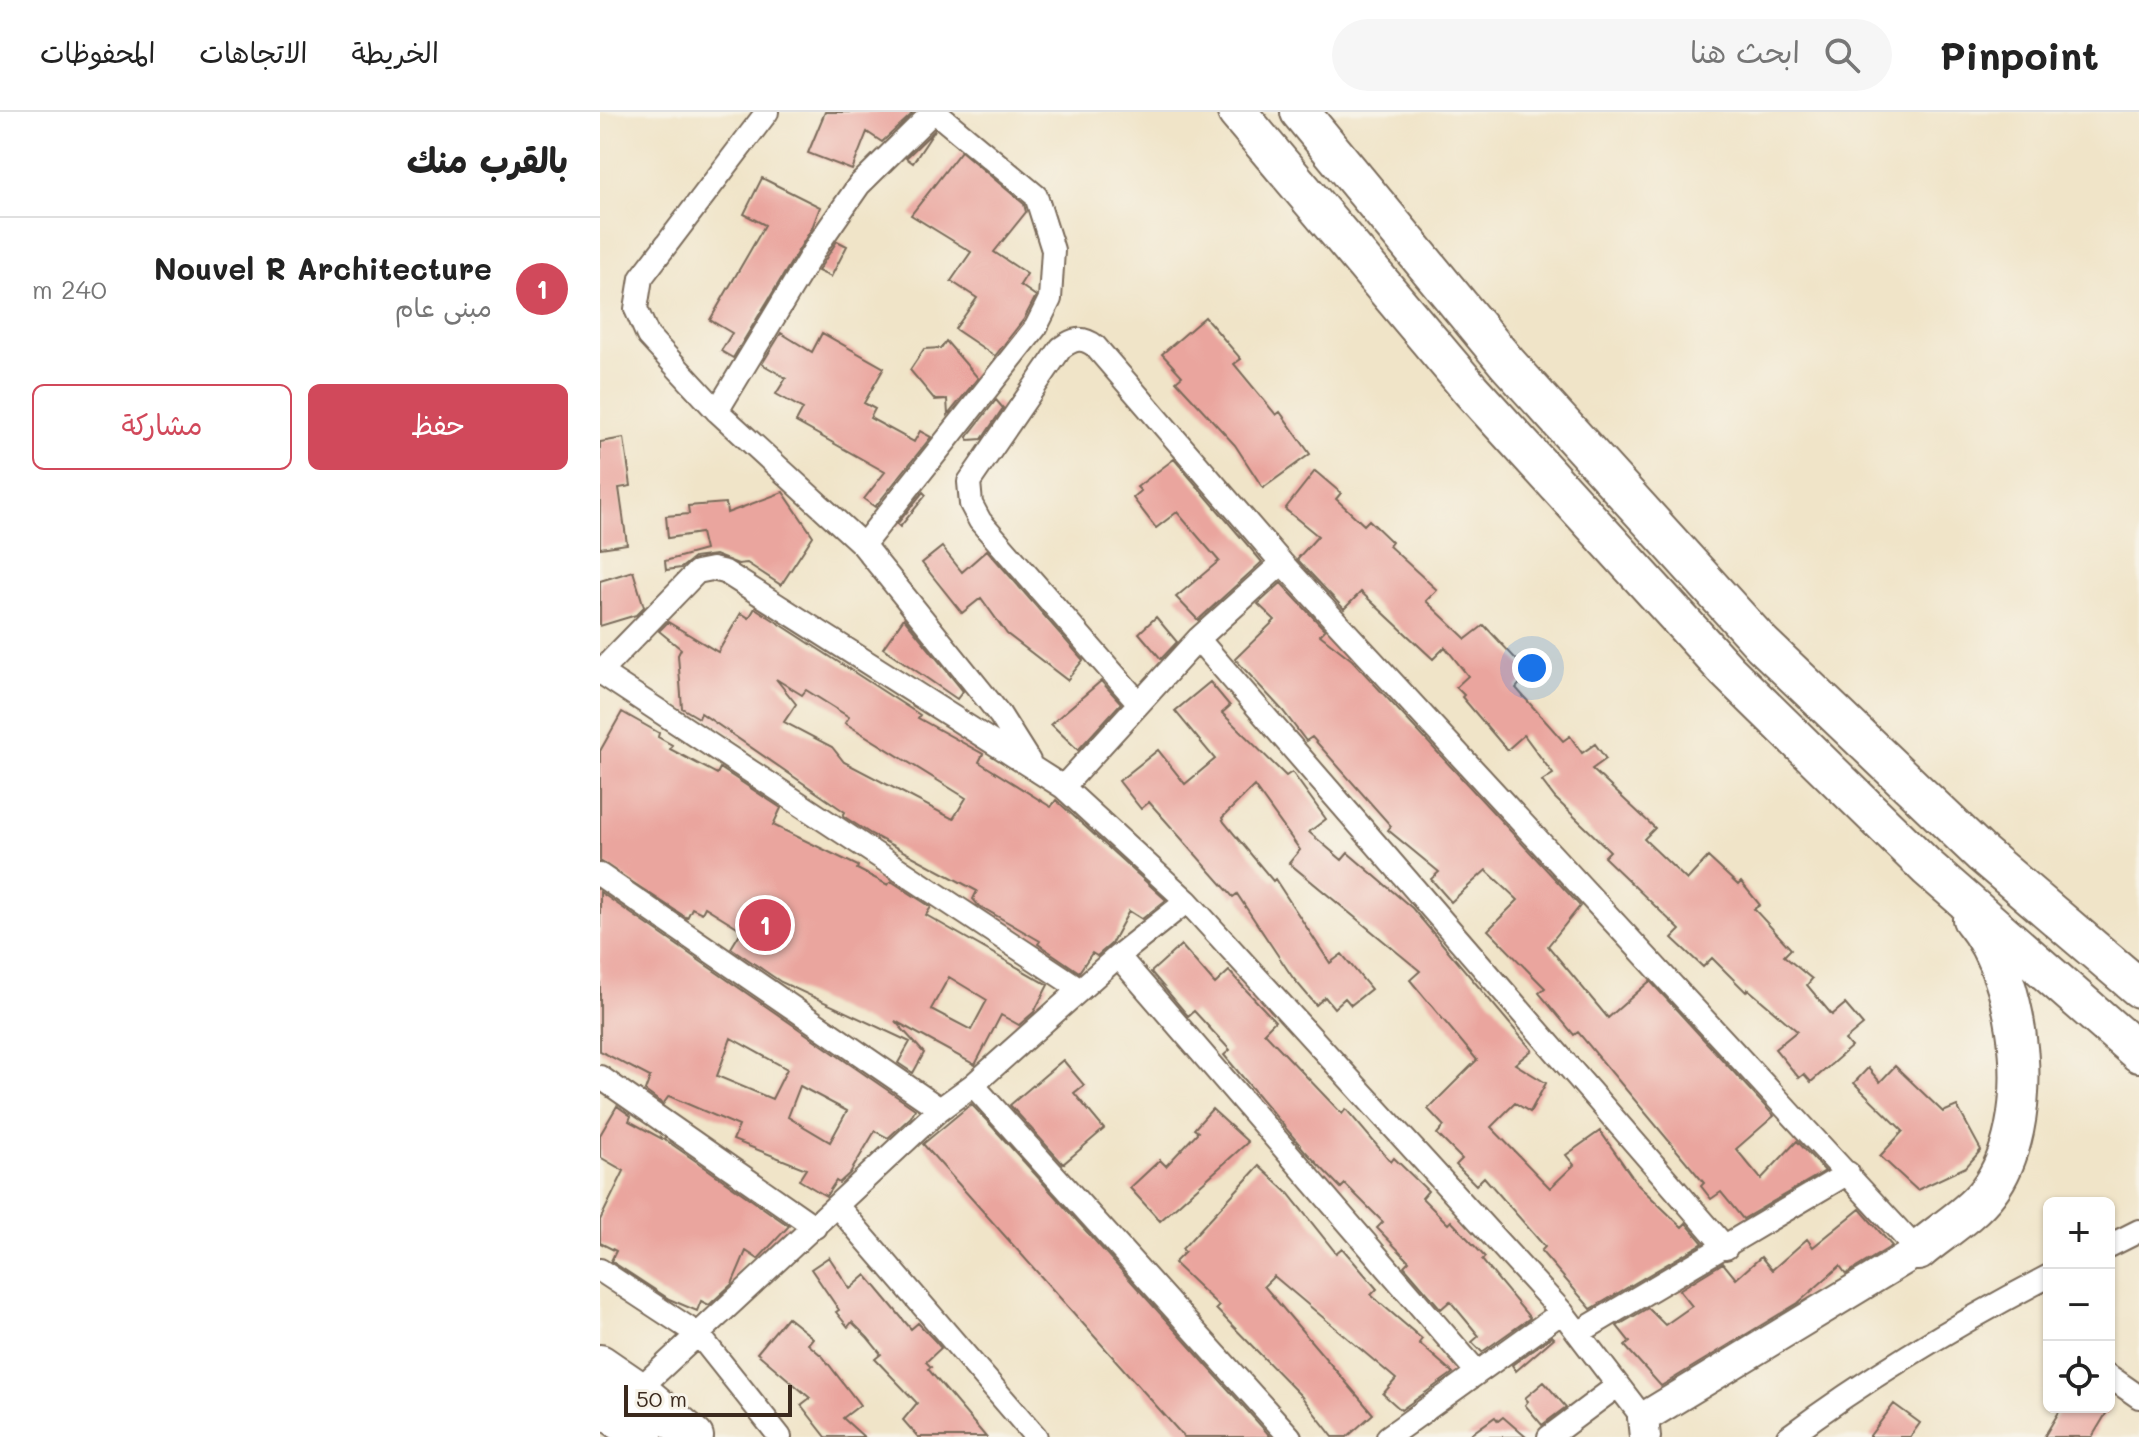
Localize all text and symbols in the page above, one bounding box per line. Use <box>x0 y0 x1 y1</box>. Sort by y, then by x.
search box <box>1332 19 1892 91</box>
text: Pinpoint <box>1940 30 2099 80</box>
text: ابحث هنا <box>1690 31 1800 71</box>
icon: search <box>1820 33 1864 77</box>
text: المحفوظات <box>40 34 155 70</box>
text: الاتجاهات <box>199 34 307 70</box>
text: الخريطة <box>351 34 439 70</box>
text: بالقرب منك <box>407 137 568 182</box>
text: Nouvel R Architecture <box>154 248 492 288</box>
text: 240 m <box>32 272 107 306</box>
text: 1 <box>536 272 548 306</box>
text: مبنى عام <box>395 290 492 324</box>
button: مشاركة <box>32 384 292 470</box>
button: حفظ <box>308 384 568 470</box>
your location <box>1512 648 1552 688</box>
pin: 1 <box>739 895 791 955</box>
map controls <box>2043 1197 2115 1413</box>
button: + <box>2043 1197 2115 1269</box>
button: − <box>2043 1269 2115 1341</box>
button: locate <box>2043 1341 2115 1413</box>
scale bar <box>624 1381 792 1417</box>
text: 50 m <box>636 1384 687 1413</box>

